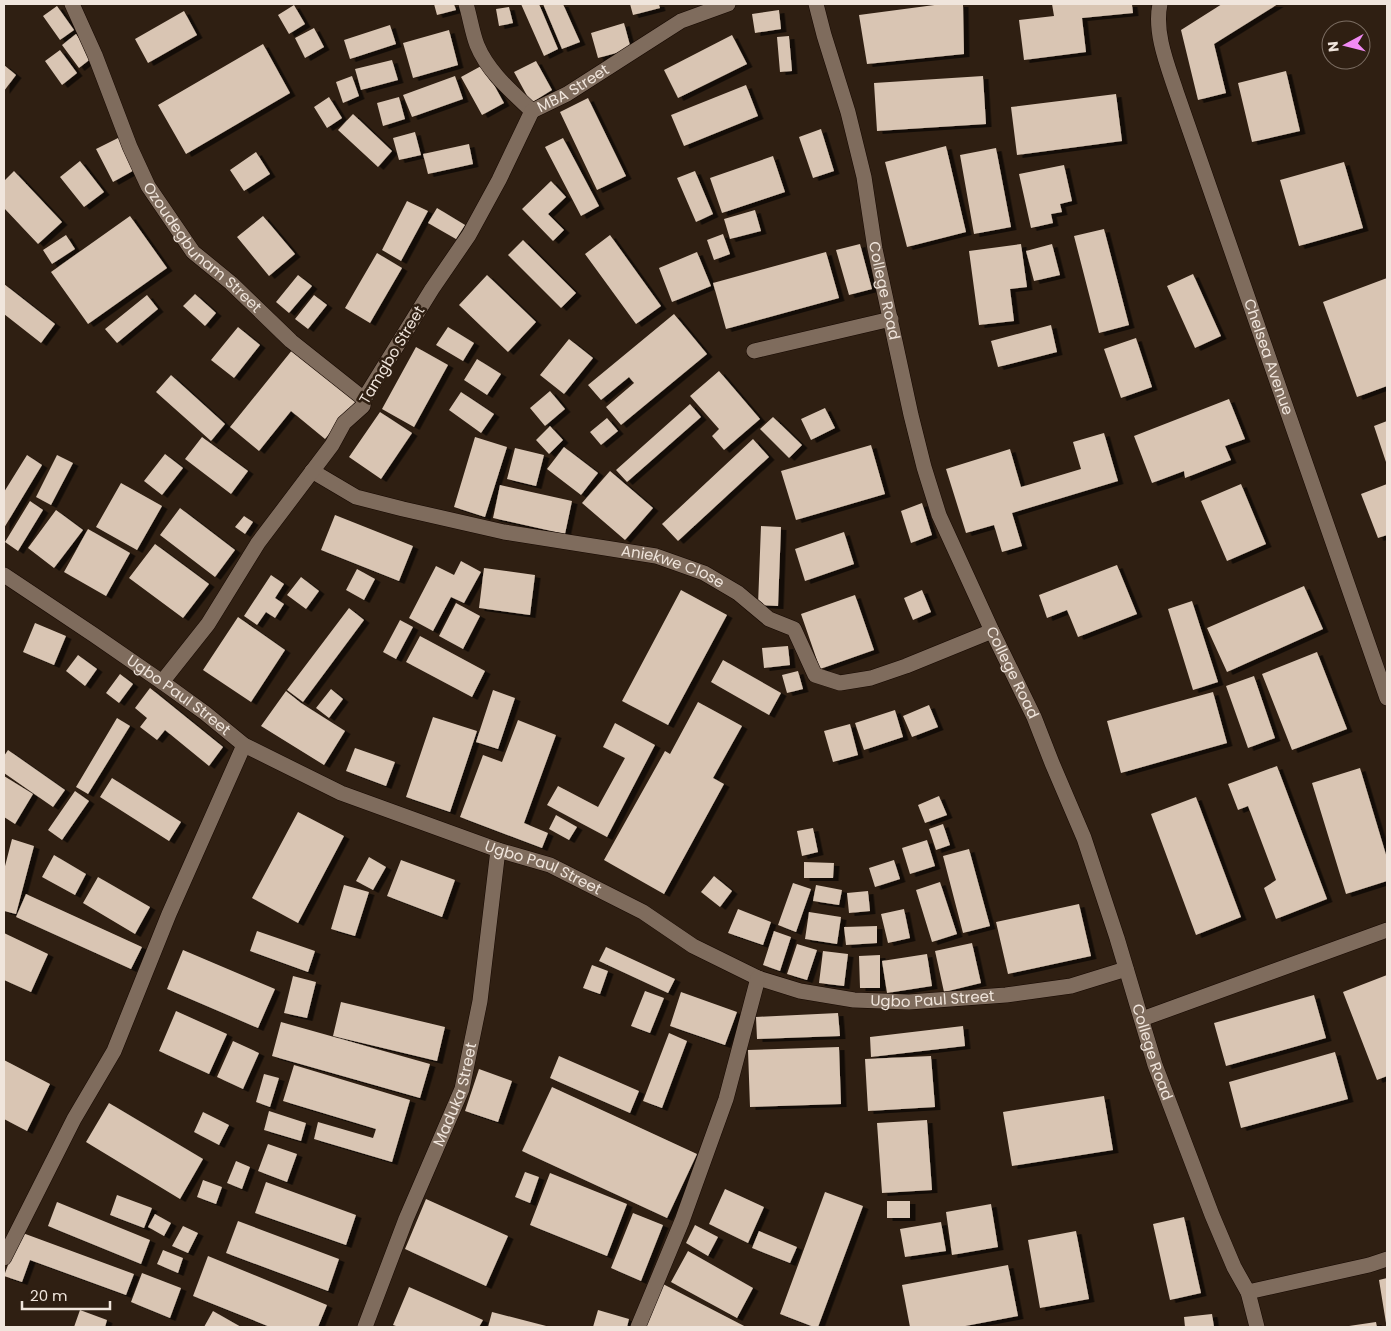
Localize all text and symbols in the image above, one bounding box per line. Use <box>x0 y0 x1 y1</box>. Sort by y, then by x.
north arrow <box>1321 20 1371 70</box>
text: N <box>1323 40 1344 53</box>
street label: MBA Street <box>533 59 613 117</box>
street label: Ozoudegbunam Street <box>138 178 267 317</box>
street label: College Road <box>864 240 905 342</box>
street label: Chelsea Avenue <box>1239 296 1299 418</box>
street label: Tamgbo Street <box>354 302 429 408</box>
street label: Aniekwe Close <box>620 540 729 593</box>
street label: College Road <box>981 623 1044 722</box>
street label: Ugbo Paul Street <box>123 650 235 740</box>
street label: Ugbo Paul Street <box>482 835 605 899</box>
street label: Ugbo Paul Street <box>870 985 995 1012</box>
street label: College Road <box>1127 1001 1178 1103</box>
street label: Maduka Street <box>428 1040 481 1149</box>
scale bar <box>22 1278 110 1310</box>
text: 20 m <box>30 1285 68 1306</box>

